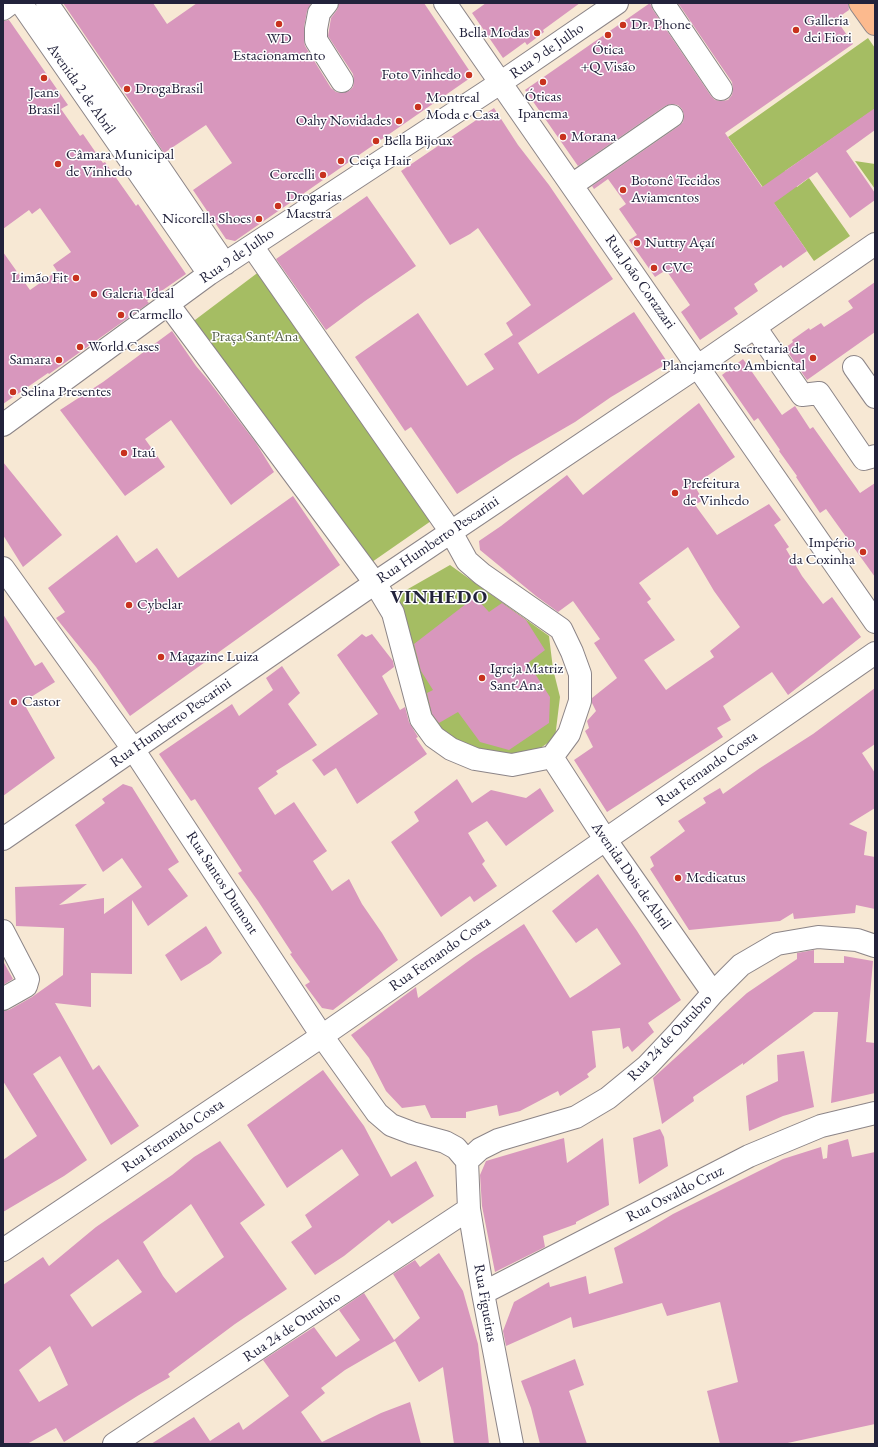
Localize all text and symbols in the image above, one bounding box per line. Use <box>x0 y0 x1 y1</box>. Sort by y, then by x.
place label: Galleria dei Fiori <box>804 12 852 47</box>
place label: Dr. Phone <box>631 16 691 34</box>
marker: WD Estacionamento <box>274 19 284 29</box>
street label: Rua 9 de Julho <box>507 19 587 83</box>
marker: Dr. Phone <box>618 20 628 30</box>
place label: Bella Modas <box>459 24 529 42</box>
marker: Galleria dei Fiori <box>791 25 801 35</box>
marker: Bella Modas <box>532 28 542 38</box>
place label: WD Estacionamento <box>233 30 325 65</box>
marker: Ótica +Q Visão <box>603 30 613 40</box>
street label: Avenida 2 de Abril <box>43 40 119 138</box>
place label: Ótica +Q Visão <box>580 41 636 76</box>
place label: Foto Vinhedo <box>381 66 461 84</box>
marker: Foto Vinhedo <box>464 70 474 80</box>
marker: Jeans Brasil <box>39 73 49 83</box>
marker: Óticas Ipanema <box>538 77 548 87</box>
place label: DrogaBrasil <box>135 80 203 98</box>
place label: Jeans Brasil <box>28 84 60 119</box>
marker: DrogaBrasil <box>122 84 132 94</box>
place label: Óticas Ipanema <box>518 88 568 123</box>
place label: Montreal Moda e Casa <box>426 89 500 124</box>
marker: Montreal Moda e Casa <box>413 102 423 112</box>
place label: Oahy Novidades <box>296 112 391 130</box>
marker: Oahy Novidades <box>394 116 404 126</box>
place label: Morana <box>571 128 617 146</box>
place label: Bella Bijoux <box>384 132 452 150</box>
marker: Morana <box>558 132 568 142</box>
marker: Bella Bijoux <box>371 136 381 146</box>
place label: Câmara Municipal de Vinhedo <box>66 146 174 181</box>
place label: Ceiça Hair <box>349 152 411 170</box>
marker: Ceiça Hair <box>336 156 346 166</box>
marker: Câmara Municipal de Vinhedo <box>53 159 63 169</box>
place label: Corcelli <box>269 166 315 184</box>
marker: Corcelli <box>318 170 328 180</box>
place label: Botonê Tecidos Aviamentos <box>631 172 720 207</box>
marker: Botonê Tecidos Aviamentos <box>618 185 628 195</box>
place label: Drogarias Maestra <box>286 188 342 223</box>
marker: Drogarias Maestra <box>273 201 283 211</box>
place label: Nicorella Shoes <box>162 210 251 228</box>
marker: Nicorella Shoes <box>254 214 264 224</box>
street label: Rua 9 de Julho <box>196 224 278 288</box>
street label: Rua João Corazzari <box>601 231 679 333</box>
place label: Nuttry Açaí <box>645 234 715 252</box>
marker: Nuttry Açaí <box>632 238 642 248</box>
place label: CVC <box>662 259 693 277</box>
marker: CVC <box>649 263 659 273</box>
place label: Limão Fit <box>11 269 68 287</box>
marker: Limão Fit <box>71 273 81 283</box>
place label: Galeria Ideal <box>102 285 174 303</box>
marker: Galeria Ideal <box>89 289 99 299</box>
place label: Carmello <box>129 306 183 324</box>
marker: Carmello <box>116 310 126 320</box>
park label: Praça Sant'Ana <box>211 328 299 346</box>
place label: World Cases <box>88 338 159 356</box>
place label: Secretaria de Planejamento Ambiental <box>662 340 805 375</box>
marker: World Cases <box>75 342 85 352</box>
place label: Samara <box>9 351 51 369</box>
marker: Secretaria de Planejamento Ambiental <box>808 353 818 363</box>
marker: Samara <box>54 355 64 365</box>
place label: Selina Presentes <box>21 383 111 401</box>
marker: Selina Presentes <box>8 387 18 397</box>
place label: Itaú <box>132 444 156 462</box>
marker: Itaú <box>119 448 129 458</box>
place label: Prefeitura de Vinhedo <box>683 475 749 510</box>
marker: Prefeitura de Vinhedo <box>670 488 680 498</box>
street label: Rua Humberto Pescarini <box>374 492 502 588</box>
place label: Império da Coxinha <box>789 534 855 569</box>
marker: Império da Coxinha <box>858 547 868 557</box>
district label: VINHEDO <box>390 587 488 609</box>
place label: Cybelar <box>137 596 182 614</box>
marker: Cybelar <box>124 600 134 610</box>
place label: Magazine Luiza <box>169 648 258 666</box>
marker: Magazine Luiza <box>156 652 166 662</box>
place label: Igreja Matriz Sant'Ana <box>490 660 563 695</box>
marker: Igreja Matriz Sant'Ana <box>477 673 487 683</box>
street label: Rua Humberto Pescarini <box>107 675 235 771</box>
place label: Castor <box>22 693 61 711</box>
marker: Castor <box>9 697 19 707</box>
street label: Rua Fernando Costa <box>653 727 761 811</box>
street label: Avenida Dois de Abril <box>587 819 675 933</box>
street label: Rua Santos Dumont <box>182 828 262 938</box>
place label: Medicatus <box>686 869 746 887</box>
marker: Medicatus <box>673 873 683 883</box>
street label: Rua Fernando Costa <box>386 912 494 996</box>
street label: Rua 24 de Outubro <box>624 991 716 1085</box>
street label: Rua Fernando Costa <box>119 1095 227 1177</box>
street label: Rua Osvaldo Cruz <box>623 1162 727 1226</box>
street label: Rua Figueiras <box>469 1263 501 1343</box>
street label: Rua 24 de Outubro <box>240 1288 344 1366</box>

